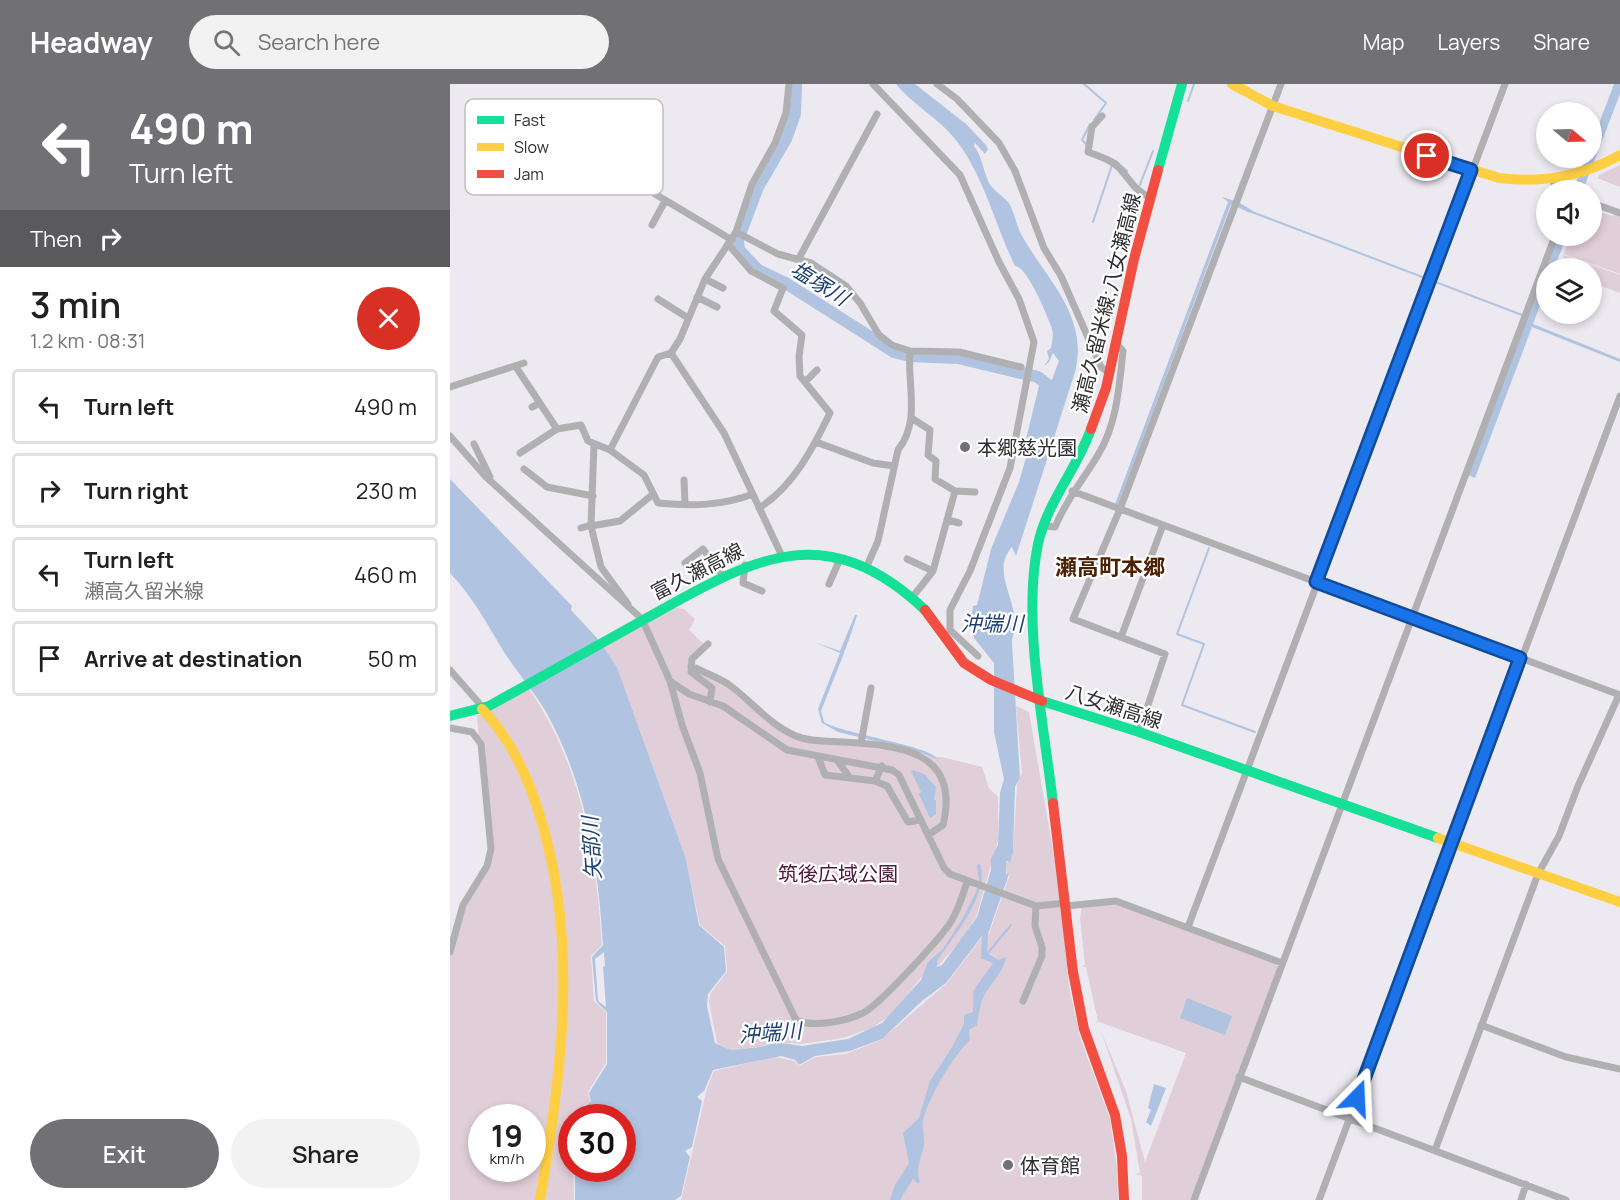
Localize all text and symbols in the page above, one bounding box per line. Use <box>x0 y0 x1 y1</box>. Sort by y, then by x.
search box <box>189 15 609 69</box>
text: Headway <box>30 23 153 61</box>
icon: search <box>210 26 243 59</box>
text: Search here <box>258 27 380 57</box>
text: Map <box>1363 28 1404 56</box>
text: Layers <box>1437 28 1500 56</box>
text: Share <box>1533 28 1590 56</box>
text: 490 m <box>129 99 253 157</box>
legend <box>465 99 663 195</box>
north arrow <box>1536 102 1602 168</box>
map controls <box>1536 102 1602 324</box>
icon: left <box>30 108 108 186</box>
text: Fast <box>514 109 545 131</box>
pin <box>1401 130 1452 181</box>
text: Slow <box>514 136 549 158</box>
icon: arrive <box>1410 139 1443 172</box>
text: Turn left <box>129 154 233 191</box>
text: Jam <box>514 163 544 185</box>
button: sound <box>1536 180 1602 246</box>
street label: 瀬高久留米線;八女瀬高線 <box>1066 190 1146 416</box>
icon: right <box>94 222 127 255</box>
text: Then <box>30 224 82 254</box>
water label: 塩塚川 <box>786 254 856 313</box>
button: layers <box>1536 258 1602 324</box>
text: 3 min <box>30 280 121 329</box>
button: close <box>357 287 420 350</box>
text: 1.2 km · 08:31 <box>30 327 146 354</box>
icon: left <box>33 390 66 423</box>
text: Turn left <box>84 392 174 422</box>
text: 490 m <box>354 392 417 422</box>
place label: 本郷慈光園 <box>977 434 1077 461</box>
marker: 本郷慈光園 <box>958 440 972 454</box>
icon: right <box>33 474 66 507</box>
text: Turn right <box>84 476 189 506</box>
text: 230 m <box>356 476 417 506</box>
street label: 富久瀬高線 <box>646 536 748 606</box>
text: Turn left <box>84 545 174 575</box>
district label: 瀬高町本郷 <box>1055 552 1165 582</box>
icon: left <box>33 558 66 591</box>
text: 460 m <box>354 560 417 590</box>
text: 瀬高久留米線 <box>84 577 204 604</box>
water label: 沖端川 <box>961 609 1025 637</box>
icon: arrive <box>33 642 66 675</box>
text: Arrive at destination <box>84 644 302 674</box>
text: 50 m <box>368 644 417 674</box>
street label: 八女瀬高線 <box>1062 678 1166 734</box>
water label: 矢部川 <box>575 814 607 880</box>
park label: 筑後広域公園 <box>778 860 898 887</box>
water label: 沖端川 <box>738 1016 804 1048</box>
position arrow <box>1325 1066 1389 1130</box>
speed limit sign: 30 <box>558 1104 636 1182</box>
text: 19 <box>491 1115 523 1156</box>
button: Exit <box>30 1119 219 1188</box>
button: Share <box>231 1119 420 1188</box>
text: km/h <box>490 1148 524 1169</box>
place label: 体育館 <box>1020 1152 1080 1179</box>
marker: 体育館 <box>1001 1158 1015 1172</box>

